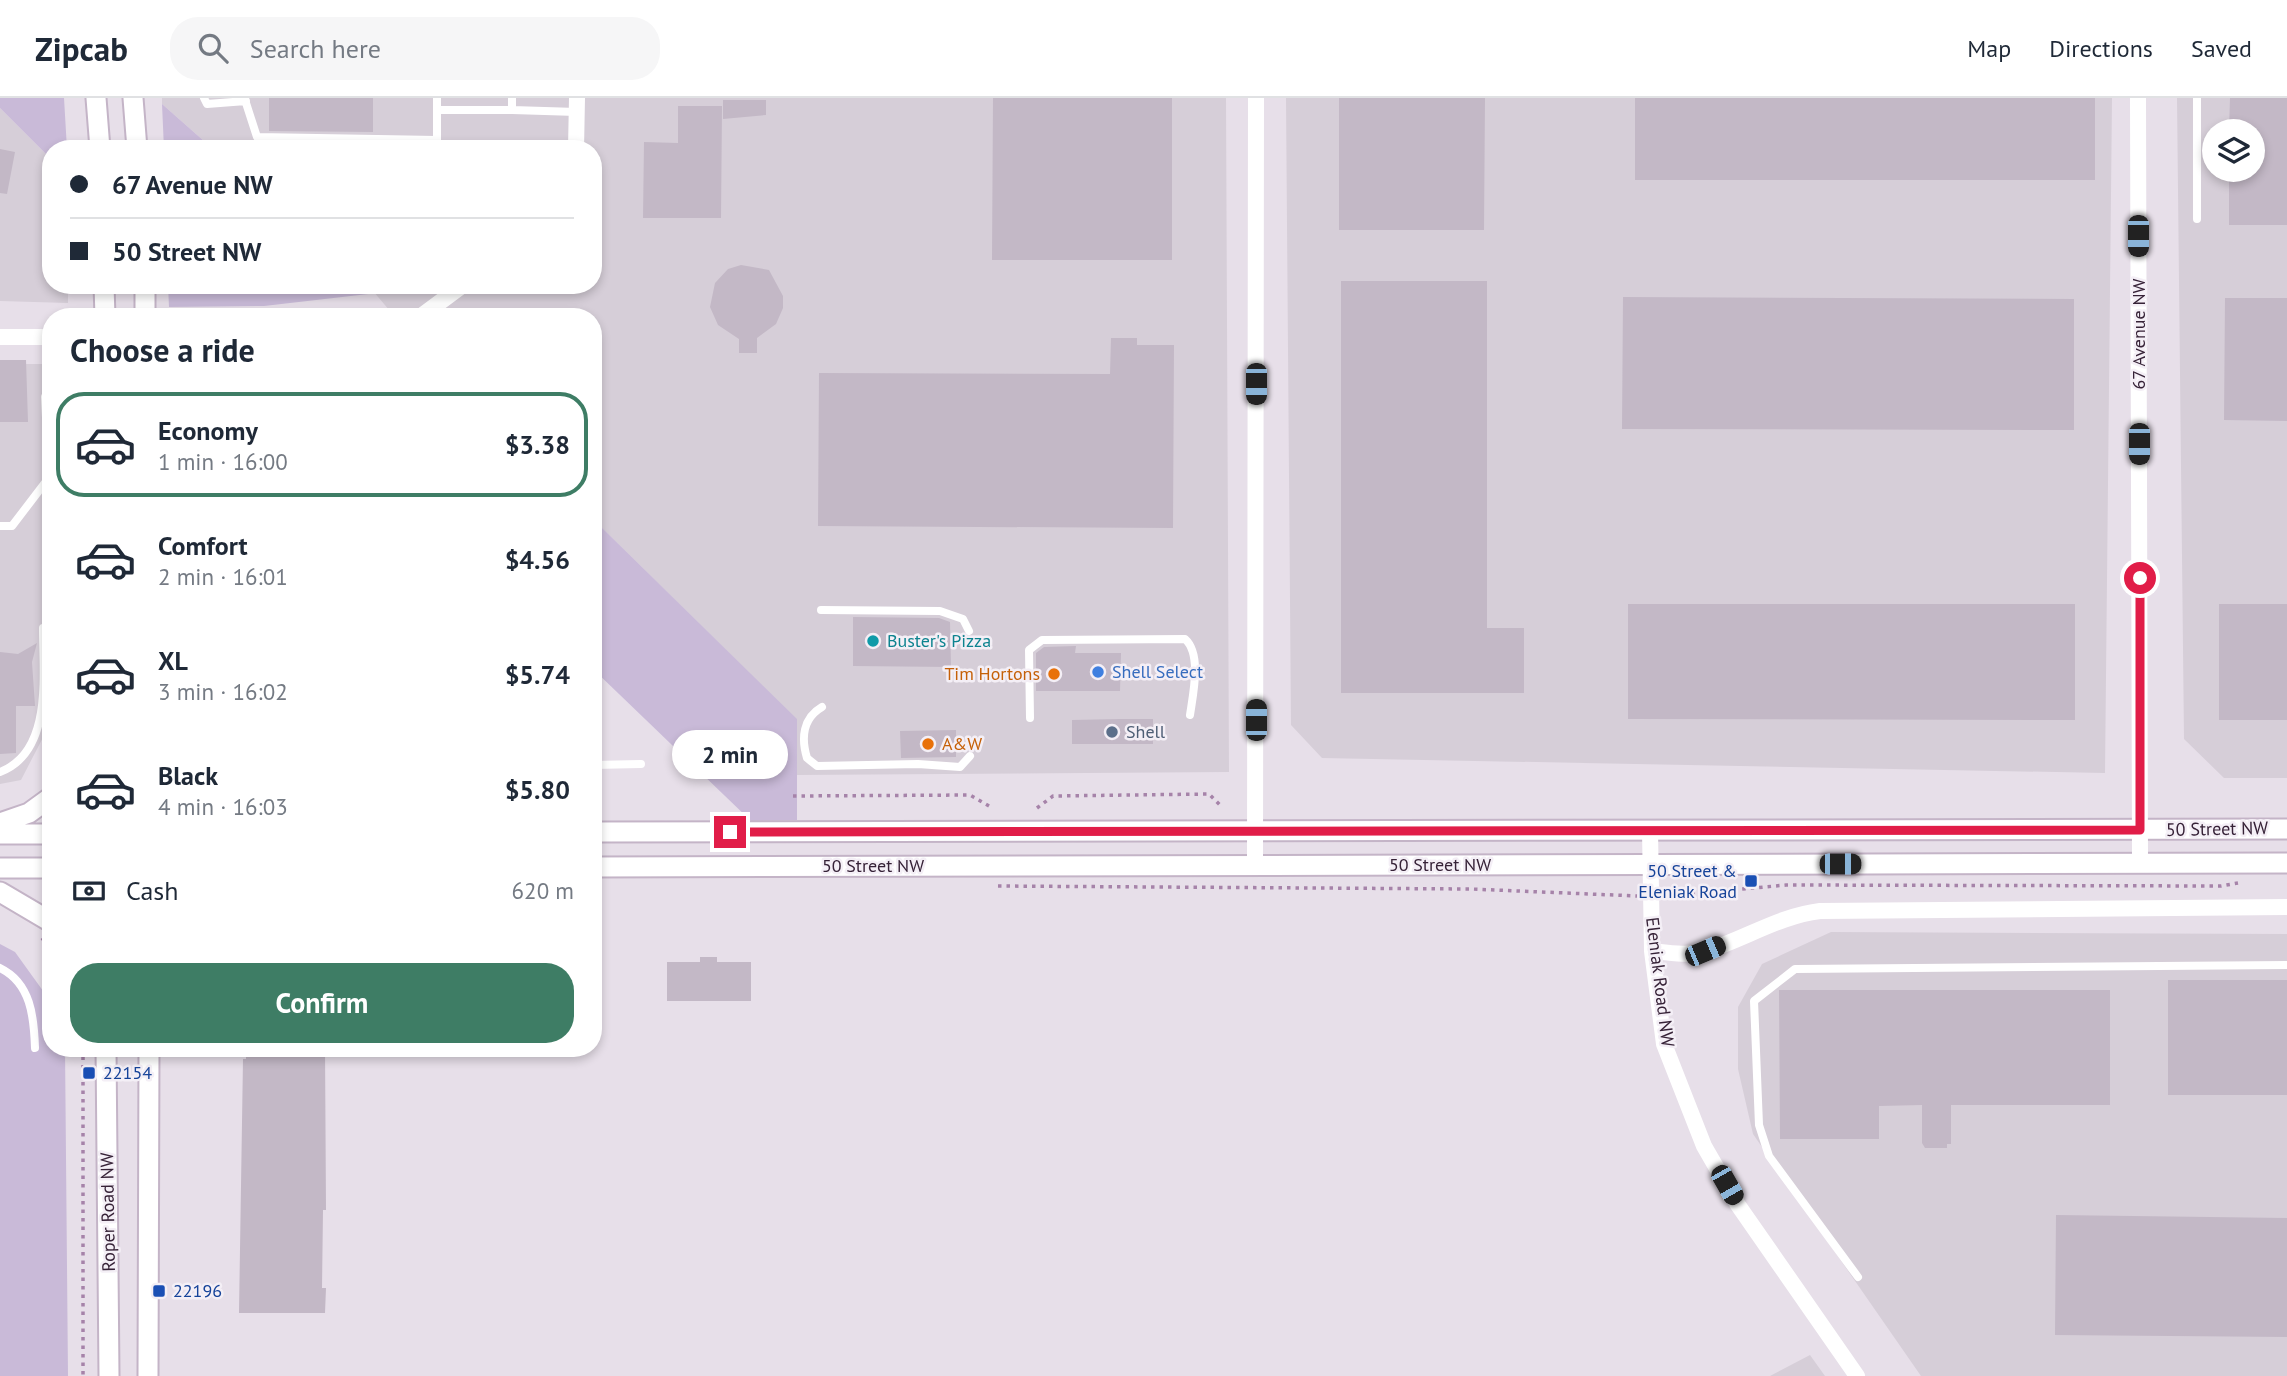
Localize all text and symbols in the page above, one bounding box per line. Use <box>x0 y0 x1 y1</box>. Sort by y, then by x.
search box <box>170 17 660 80</box>
text: Zipcab <box>35 27 128 70</box>
icon: search <box>194 29 232 67</box>
text: Search here <box>250 32 381 65</box>
text: Map <box>1967 33 2011 64</box>
text: Directions <box>2049 33 2153 64</box>
text: Saved <box>2191 33 2252 64</box>
map controls <box>2202 119 2265 182</box>
button: layers <box>2202 119 2265 182</box>
text: 67 Avenue NW <box>112 168 273 201</box>
car <box>2128 215 2149 257</box>
text: 50 Street NW <box>112 235 261 268</box>
street label: 67 Avenue NW <box>2127 278 2150 389</box>
text: Choose a ride <box>70 329 255 371</box>
car <box>1246 363 1267 405</box>
icon: car <box>74 413 137 476</box>
text: Economy <box>158 414 258 447</box>
car <box>2129 423 2150 465</box>
text: $3.38 <box>505 428 570 461</box>
text: 1 min · 16:00 <box>158 447 288 476</box>
icon: car <box>74 528 137 591</box>
text: Comfort <box>158 529 248 562</box>
text: $4.56 <box>505 543 570 576</box>
text: 2 min · 16:01 <box>158 562 288 591</box>
route start <box>2124 562 2156 594</box>
place label: Buster's Pizza <box>887 629 991 652</box>
marker: Buster's Pizza <box>865 633 881 649</box>
icon: car <box>74 643 137 706</box>
text: XL <box>158 644 188 677</box>
text: $5.74 <box>505 658 570 691</box>
place label: Shell Select <box>1112 660 1203 683</box>
place label: Tim Hortons <box>944 662 1040 685</box>
marker: Shell Select <box>1090 664 1106 680</box>
marker: Tim Hortons <box>1046 666 1062 682</box>
text: 3 min · 16:02 <box>158 677 288 706</box>
car <box>1246 699 1267 741</box>
place label: Shell <box>1126 720 1166 743</box>
marker: Shell <box>1104 724 1120 740</box>
callout: 2 min <box>672 730 788 780</box>
place label: A&W <box>942 732 982 755</box>
marker: A&W <box>920 736 936 752</box>
text: 2 min <box>702 740 758 769</box>
icon: car <box>74 758 137 821</box>
text: Black <box>158 759 218 792</box>
text: $5.80 <box>505 773 570 806</box>
text: 4 min · 16:03 <box>158 792 288 821</box>
route end <box>714 816 746 848</box>
street label: 50 Street NW <box>2166 816 2268 841</box>
street label: 50 Street NW <box>1389 853 1491 876</box>
street label: 50 Street NW <box>822 854 924 877</box>
car <box>1820 854 1862 875</box>
place label: 50 Street & Eleniak Road <box>1638 859 1737 903</box>
icon: cash <box>70 872 108 910</box>
marker: 50 Street & Eleniak Road <box>1743 873 1759 889</box>
text: Cash <box>126 874 178 907</box>
text: 620 m <box>512 876 574 905</box>
street label: Eleniak Road NW <box>1641 916 1680 1048</box>
car <box>1682 933 1729 969</box>
button: Confirm <box>70 963 574 1043</box>
place label: 22154 <box>103 1061 152 1084</box>
marker: 22154 <box>81 1065 97 1081</box>
street label: Roper Road NW <box>95 1152 120 1272</box>
car <box>1708 1162 1747 1208</box>
place label: 22196 <box>173 1279 222 1302</box>
marker: 22196 <box>151 1283 167 1299</box>

